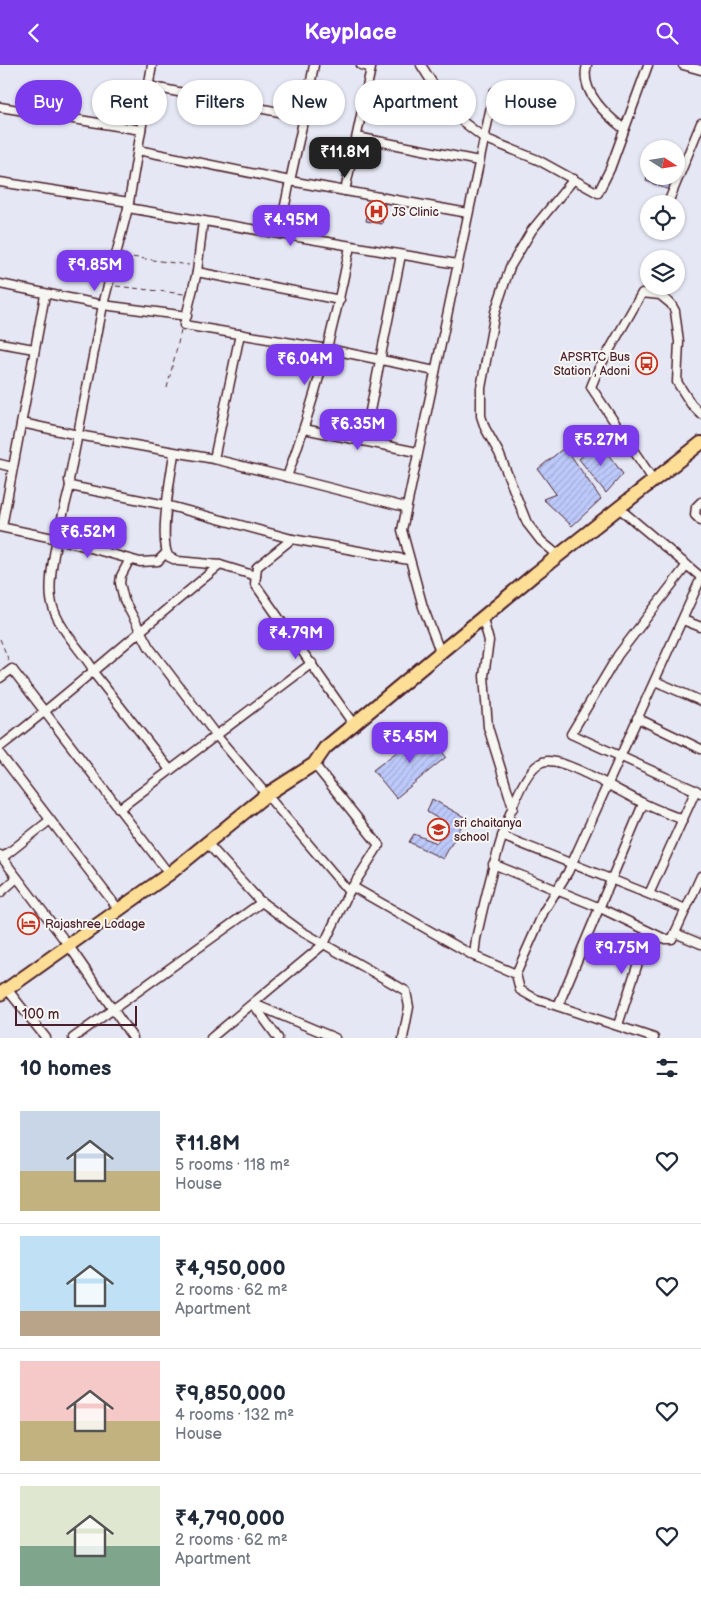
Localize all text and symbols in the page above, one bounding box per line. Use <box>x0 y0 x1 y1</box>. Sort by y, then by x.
icon: back <box>20 19 48 47</box>
text: Keyplace <box>304 19 397 46</box>
icon: search <box>653 19 681 47</box>
chip: Buy <box>15 80 82 125</box>
chip: Rent <box>92 80 167 125</box>
chip: Filters <box>177 80 263 125</box>
chip: New <box>273 80 345 125</box>
chip: Apartment <box>355 80 476 125</box>
chip: House <box>486 80 575 125</box>
pin: ₹11.8M <box>304 137 386 179</box>
north arrow <box>640 140 685 185</box>
map controls <box>640 140 685 295</box>
text: ₹11.8M <box>320 143 370 162</box>
button: locate <box>640 195 685 240</box>
hospital icon: JS Clinic <box>364 200 388 224</box>
pin: ₹4.95M <box>250 205 332 247</box>
place label: JS Clinic <box>392 205 439 220</box>
text: ₹4.95M <box>264 211 318 230</box>
pin: ₹9.85M <box>54 249 136 292</box>
button: layers <box>640 250 685 295</box>
text: ₹9.85M <box>68 256 122 275</box>
pin: ₹6.04M <box>264 343 346 386</box>
text: ₹6.04M <box>277 350 333 369</box>
place label: APSRTC Bus Station , Adoni <box>554 350 630 379</box>
bus stop icon: APSRTC Bus Station , Adoni <box>634 352 658 376</box>
pin: ₹6.35M <box>317 409 399 451</box>
text: ₹6.35M <box>331 415 385 434</box>
pin: ₹5.27M <box>560 425 642 467</box>
text: ₹5.27M <box>574 431 628 450</box>
pin: ₹6.52M <box>47 517 129 559</box>
text: ₹6.52M <box>61 523 115 542</box>
pin: ₹4.79M <box>255 617 337 660</box>
text: ₹4.79M <box>269 624 323 643</box>
pin: ₹5.45M <box>369 721 451 764</box>
text: ₹5.45M <box>383 728 437 747</box>
place label: sri chaitanya school <box>454 816 522 845</box>
school or university icon: sri chaitanya school <box>426 818 450 842</box>
hotel icon: Rajashree Lodage <box>17 912 41 936</box>
place label: Rajashree Lodage <box>45 917 145 932</box>
pin: ₹9.75M <box>581 933 663 975</box>
text: ₹9.75M <box>595 939 649 958</box>
scale bar <box>15 1003 138 1026</box>
text: 100 m <box>22 1006 59 1023</box>
icon: filters <box>653 1054 681 1082</box>
text: 10 homes <box>20 1056 111 1081</box>
icon: home <box>60 1131 120 1191</box>
text: ₹11.8M <box>175 1131 240 1156</box>
icon: heart <box>653 1147 681 1175</box>
text: 5 rooms · 118 m² <box>175 1156 290 1175</box>
text: House <box>175 1175 222 1194</box>
icon: home <box>60 1256 120 1316</box>
text: ₹4,950,000 <box>175 1256 285 1281</box>
icon: heart <box>653 1272 681 1300</box>
text: 2 rooms · 62 m² <box>175 1281 288 1300</box>
text: Apartment <box>175 1300 251 1319</box>
icon: home <box>60 1381 120 1441</box>
text: ₹9,850,000 <box>175 1381 286 1406</box>
icon: heart <box>653 1397 681 1425</box>
text: 4 rooms · 132 m² <box>175 1406 294 1425</box>
text: House <box>175 1425 222 1444</box>
icon: home <box>60 1506 120 1566</box>
text: ₹4,790,000 <box>175 1506 285 1531</box>
icon: heart <box>653 1522 681 1550</box>
text: 2 rooms · 62 m² <box>175 1531 288 1550</box>
text: Apartment <box>175 1550 251 1569</box>

